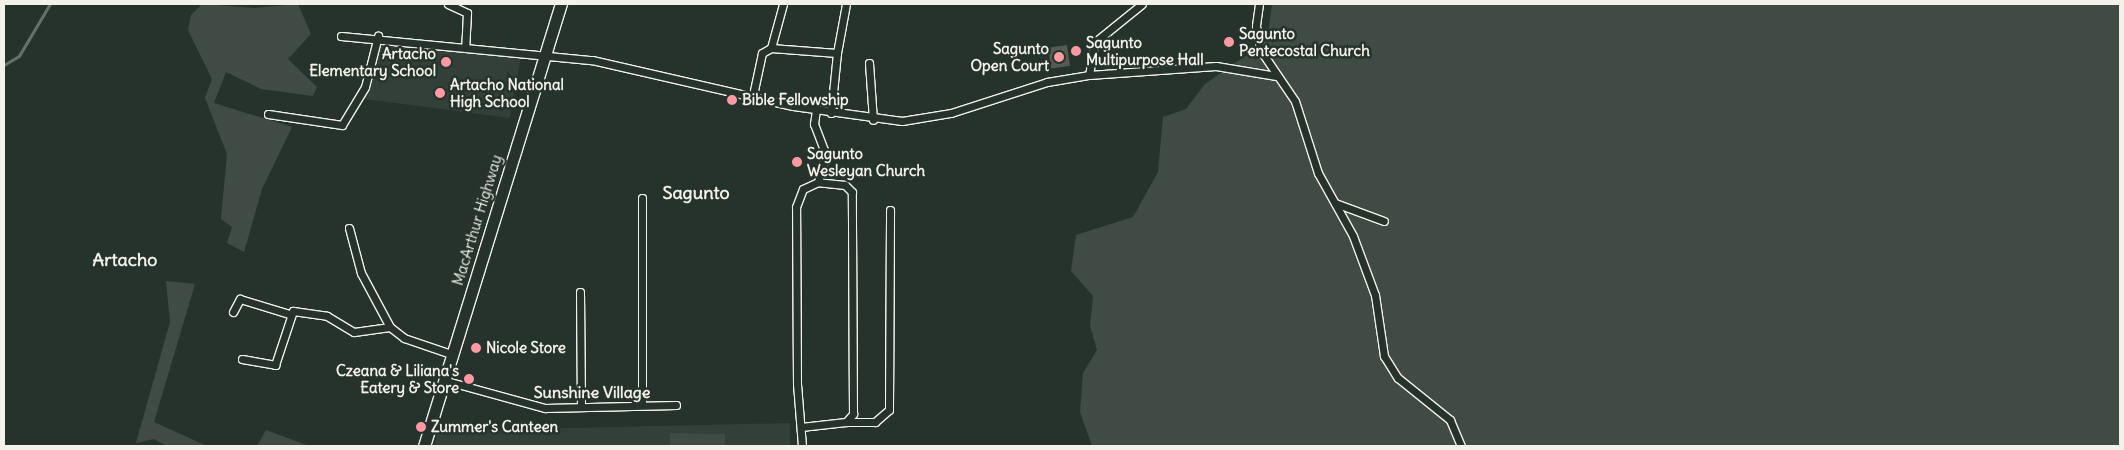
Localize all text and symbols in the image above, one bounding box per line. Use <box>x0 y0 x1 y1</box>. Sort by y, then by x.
place label: Sagunto Pentecostal Church <box>1239 24 1370 59</box>
place label: Sagunto Multipurpose Hall <box>1086 33 1204 68</box>
marker: Sagunto Pentecostal Church <box>1223 36 1235 48</box>
place label: Sagunto Open Court <box>970 39 1049 74</box>
place label: Artacho Elementary School <box>309 44 436 79</box>
marker: Sagunto Multipurpose Hall <box>1070 45 1082 57</box>
marker: Sagunto Open Court <box>1053 51 1065 63</box>
marker: Artacho Elementary School <box>440 56 452 68</box>
place label: Artacho National High School <box>450 75 564 110</box>
marker: Artacho National High School <box>434 87 446 99</box>
place label: Bible Fellowship <box>742 91 849 109</box>
marker: Bible Fellowship <box>726 94 738 106</box>
place label: Sagunto Wesleyan Church <box>807 144 925 179</box>
street label: MacArthur Highway <box>449 152 505 288</box>
marker: Sagunto Wesleyan Church <box>791 156 803 168</box>
district label: Sagunto <box>662 182 730 204</box>
district label: Artacho <box>93 249 157 271</box>
place label: Nicole Store <box>486 339 566 357</box>
marker: Nicole Store <box>470 342 482 354</box>
place label: Czeana & Liliana's Eatery & Store <box>336 361 459 396</box>
marker: Czeana & Liliana's Eatery & Store <box>463 373 475 385</box>
district label: Sunshine Village <box>534 382 650 402</box>
place label: Zummer's Canteen <box>431 418 558 436</box>
marker: Zummer's Canteen <box>415 421 427 433</box>

